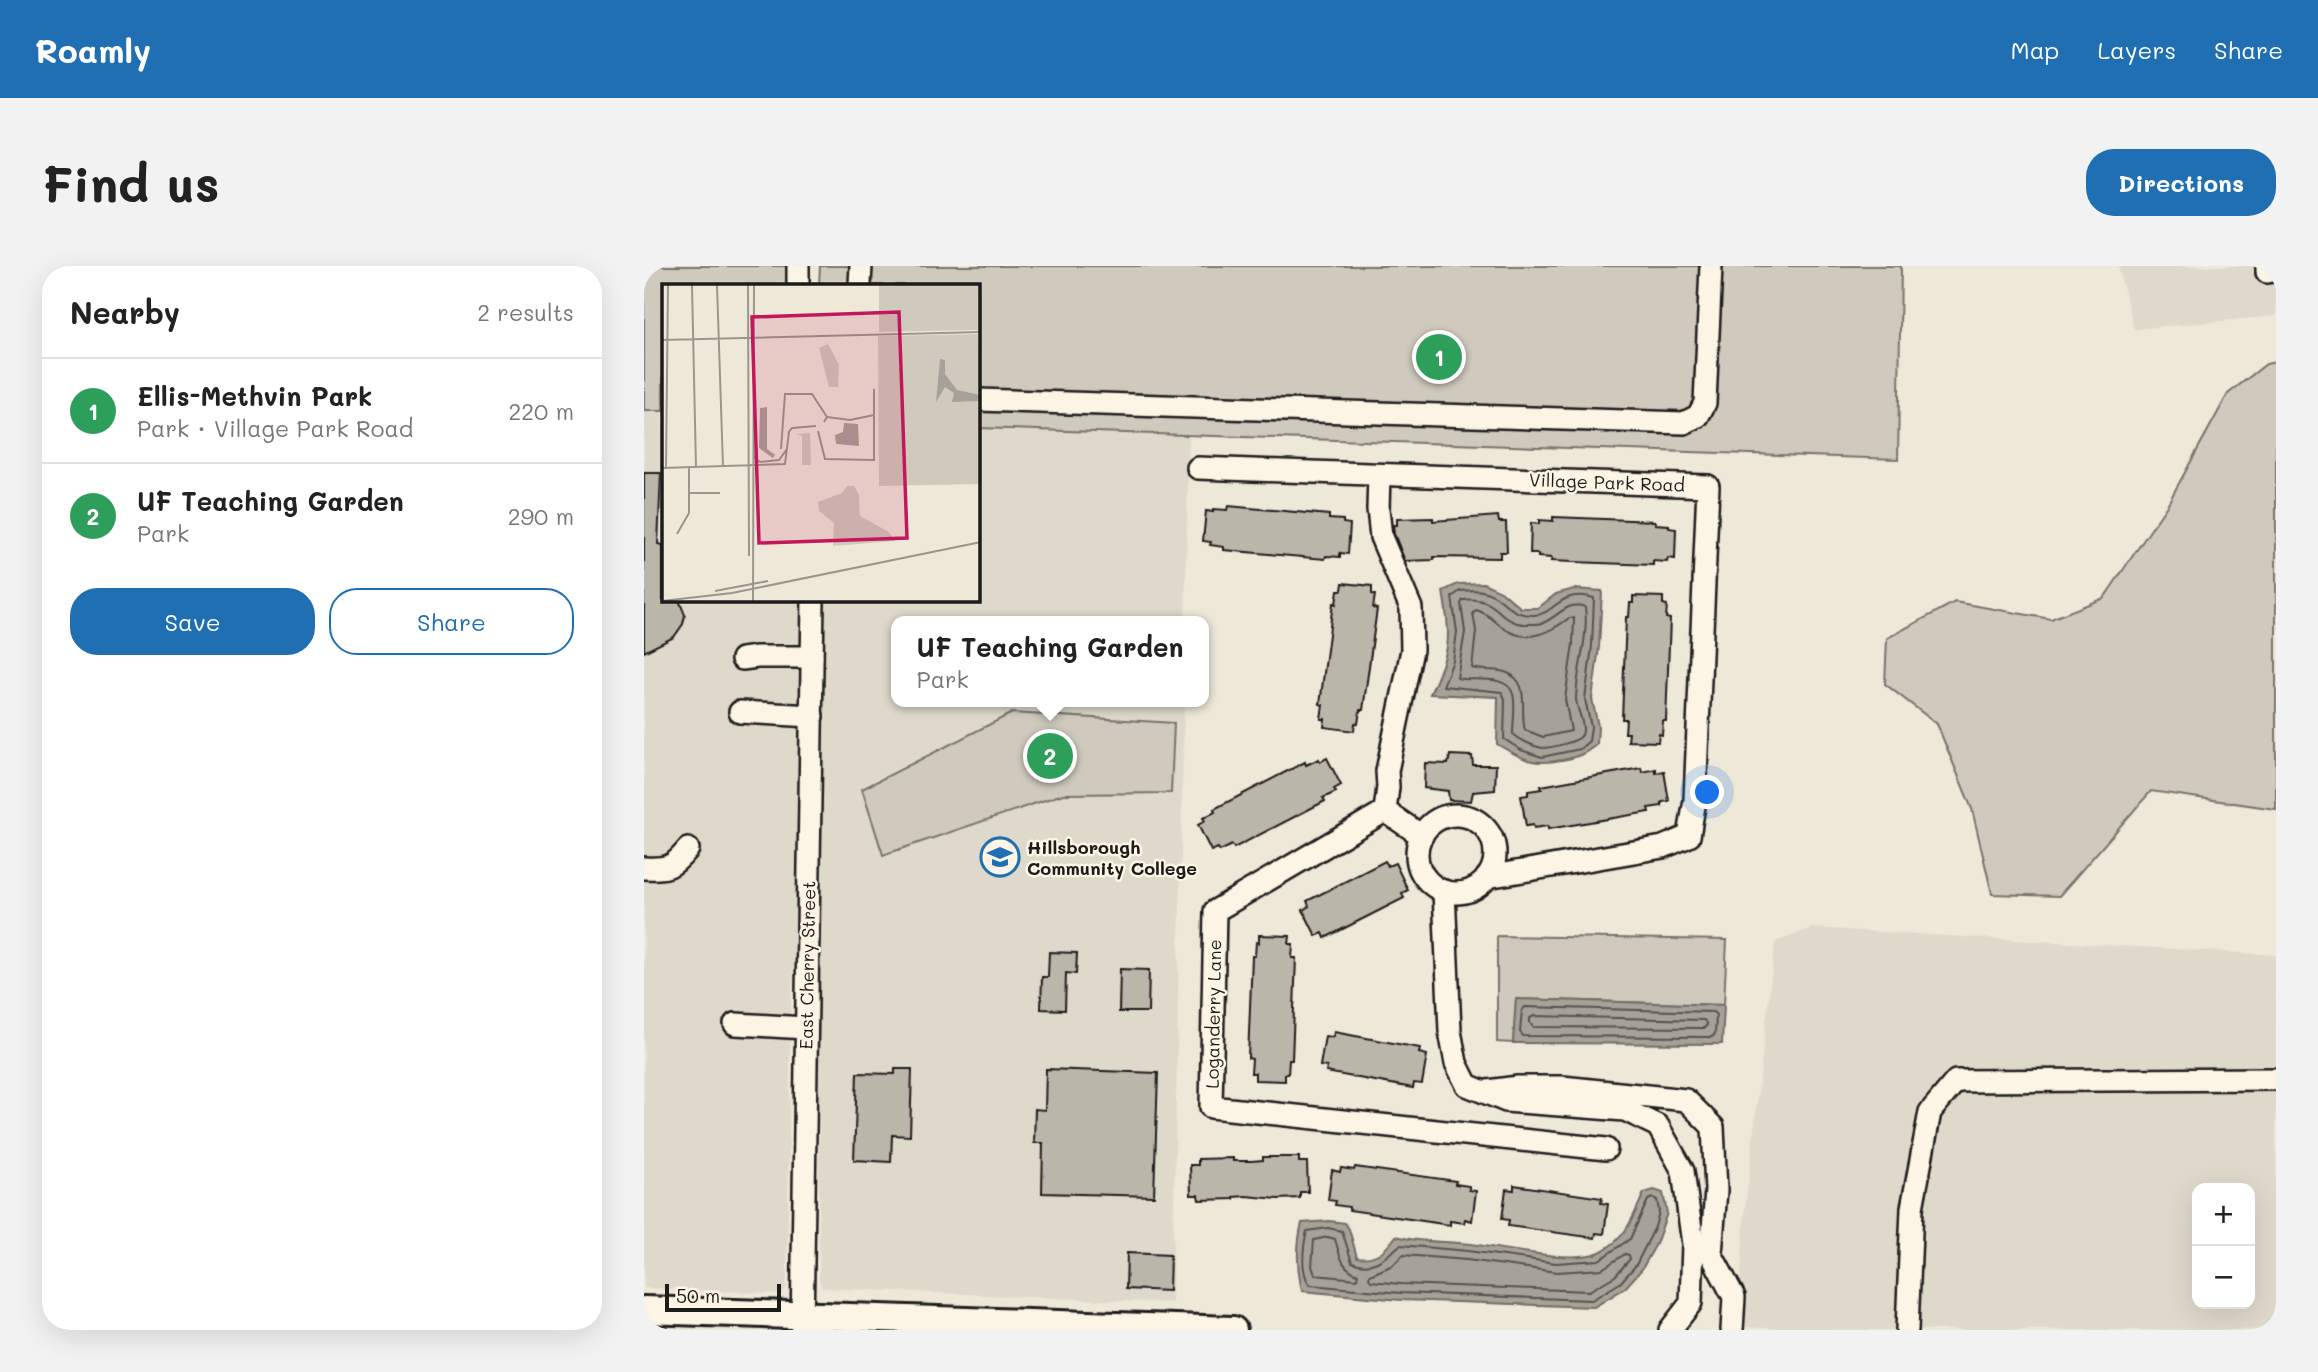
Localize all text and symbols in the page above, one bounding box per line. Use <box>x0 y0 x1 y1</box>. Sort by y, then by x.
text: Roamly <box>35 28 151 71</box>
text: Map <box>2011 34 2059 65</box>
text: Layers <box>2097 34 2176 65</box>
text: Share <box>2214 34 2283 65</box>
button: Directions <box>2086 149 2276 216</box>
text: Find us <box>42 151 220 214</box>
inset map <box>662 284 980 602</box>
text: Nearby <box>70 292 180 332</box>
text: 2 results <box>477 297 574 327</box>
pin: 1 <box>1416 331 1462 383</box>
text: Ellis-Methvin Park <box>137 379 372 413</box>
text: 1 <box>88 396 98 426</box>
text: 220 m <box>508 396 574 426</box>
text: Park · Village Park Road <box>137 413 413 443</box>
street label: Village Park Road <box>1529 467 1685 497</box>
text: UF Teaching Garden <box>137 484 404 518</box>
text: 2 <box>87 501 99 531</box>
text: 290 m <box>508 501 574 531</box>
text: Park <box>137 518 189 548</box>
button: Save <box>70 588 315 655</box>
button: Share <box>329 588 574 655</box>
popup <box>891 616 1209 707</box>
text: UF Teaching Garden <box>917 630 1183 664</box>
text: Park <box>917 664 969 694</box>
pin: 2 <box>1027 730 1073 782</box>
your location <box>1690 775 1724 809</box>
place label: Hillsborough Community College <box>1027 835 1197 880</box>
school or university icon: Hillsborough Community College <box>979 836 1021 878</box>
street label: East Cherry Street <box>794 880 820 1050</box>
street label: Loganderry Lane <box>1200 939 1226 1089</box>
map controls <box>2192 1183 2255 1309</box>
button: + <box>2192 1183 2255 1246</box>
button: − <box>2192 1246 2255 1309</box>
scale bar <box>665 1281 780 1313</box>
text: 50 m <box>676 1283 720 1308</box>

